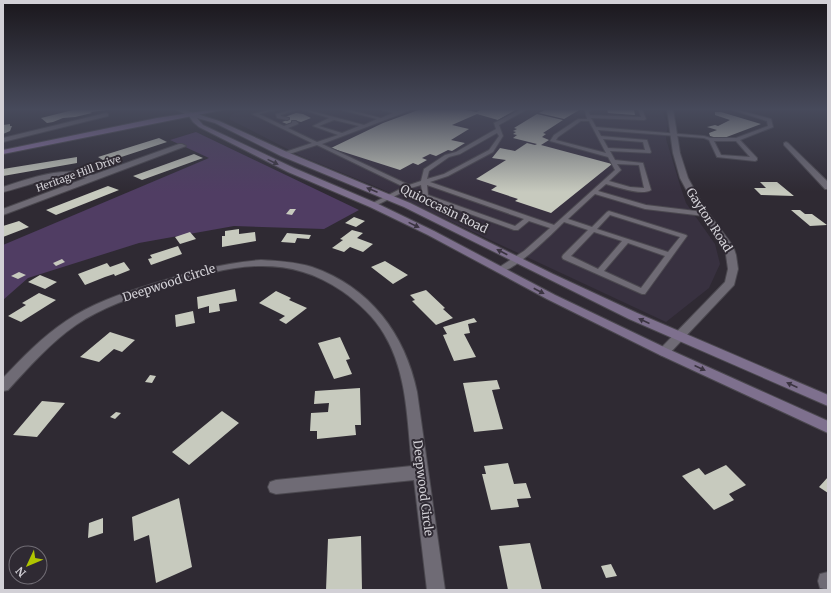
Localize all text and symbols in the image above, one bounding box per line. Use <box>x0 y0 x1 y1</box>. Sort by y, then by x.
street label: Heritage Hill Drive <box>34 152 122 195</box>
one-way arrow <box>267 159 279 165</box>
street label: Quioccasin Road <box>398 181 490 236</box>
street label: Gayton Road <box>683 185 736 255</box>
one-way arrow <box>366 187 378 193</box>
one-way arrow <box>408 222 420 228</box>
one-way arrow <box>496 249 508 255</box>
street label: Deepwood Circle <box>120 260 217 305</box>
one-way arrow <box>533 288 545 294</box>
one-way arrow <box>638 317 650 323</box>
one-way arrow <box>694 365 705 371</box>
one-way arrow <box>786 382 798 388</box>
street label: Deepwood Circle <box>410 439 437 537</box>
north arrow <box>8 545 48 585</box>
text: N <box>13 564 29 580</box>

